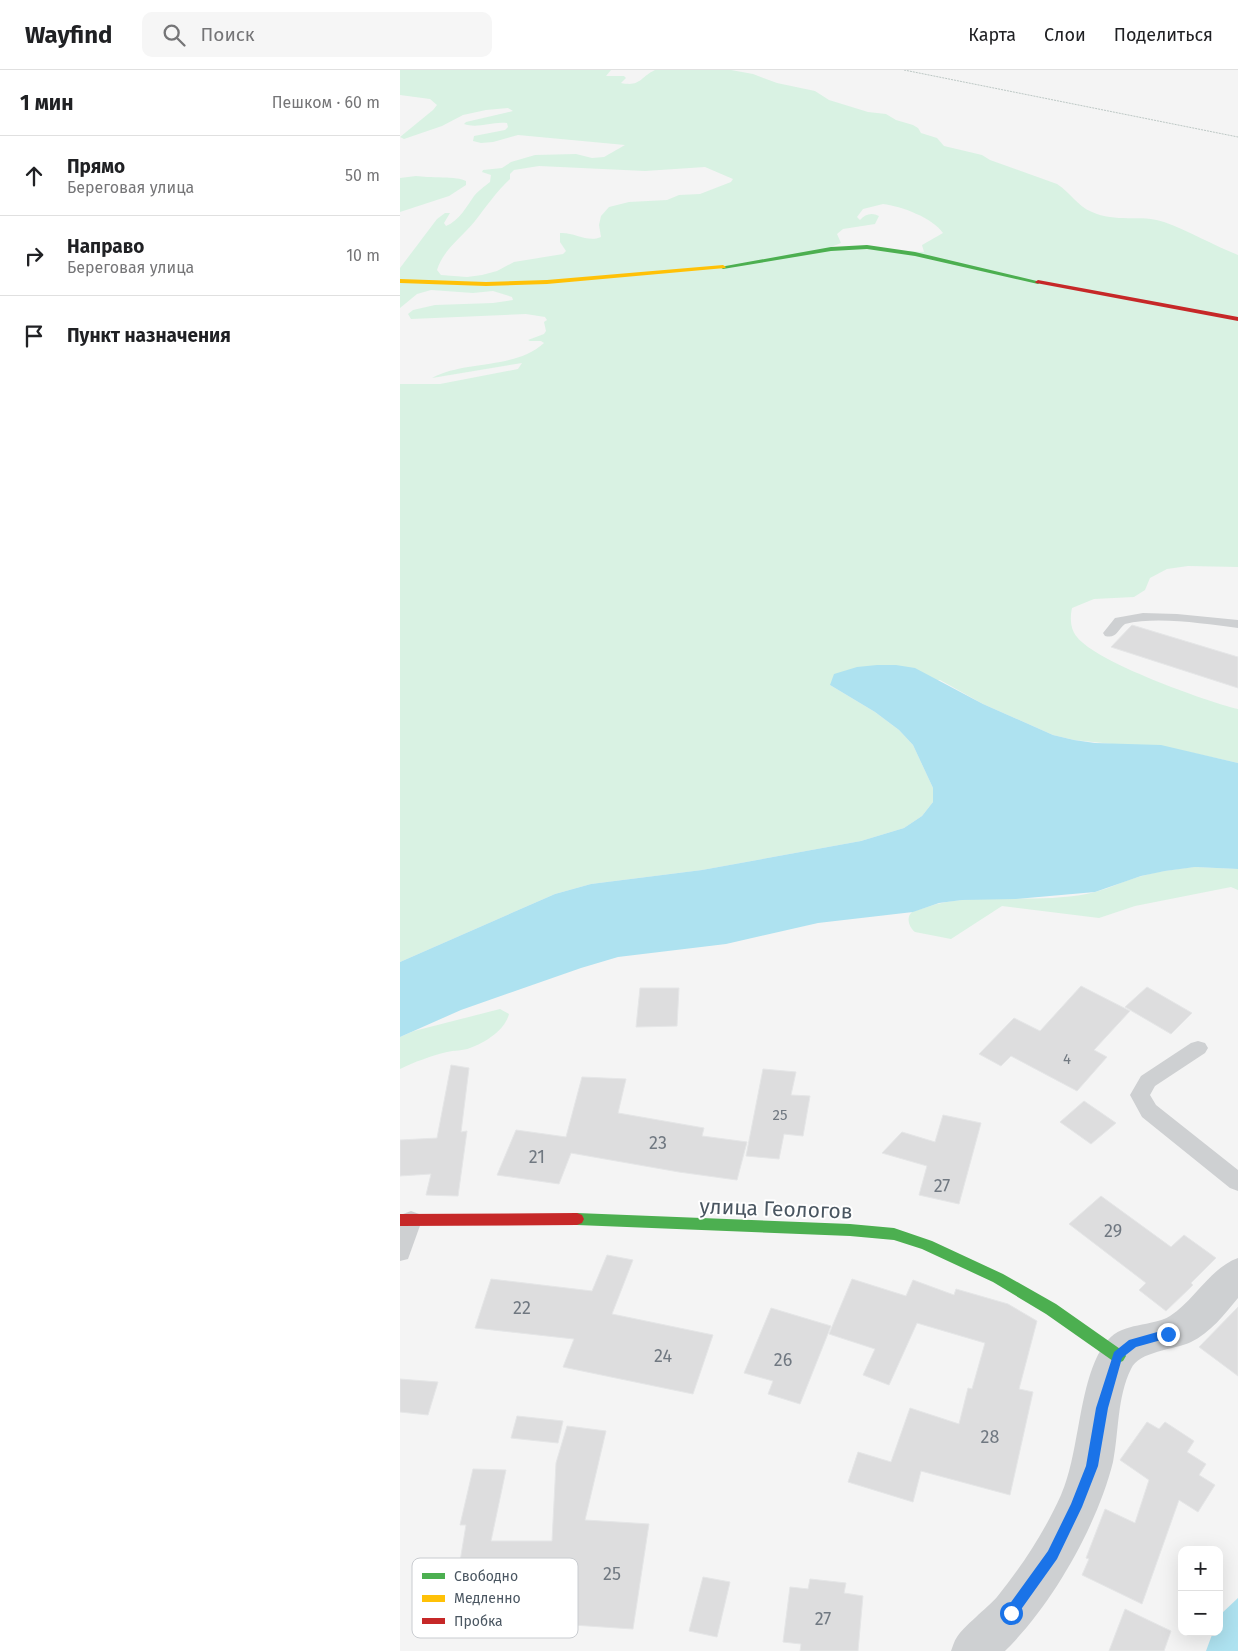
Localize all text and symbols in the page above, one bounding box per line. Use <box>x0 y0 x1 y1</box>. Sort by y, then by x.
search box <box>142 12 492 57</box>
text: Wayfind <box>25 21 112 49</box>
icon: search <box>160 21 188 49</box>
text: Поиск <box>200 23 255 46</box>
text: Карта <box>968 24 1016 46</box>
text: Слои <box>1044 24 1086 46</box>
text: Поделиться <box>1114 24 1213 46</box>
text: 1 мин <box>20 90 74 116</box>
text: Пешком · 60 m <box>272 93 380 112</box>
text: Прямо <box>67 155 125 178</box>
icon: ahead <box>20 162 48 190</box>
text: 50 m <box>345 166 380 185</box>
text: Береговая улица <box>67 178 194 197</box>
text: Направо <box>67 235 144 258</box>
icon: right <box>20 242 48 270</box>
text: 10 m <box>346 246 380 265</box>
text: Береговая улица <box>67 258 194 277</box>
icon: arrive <box>20 322 48 350</box>
text: Пункт назначения <box>67 324 231 347</box>
house number: 4 <box>1063 1050 1071 1068</box>
house number: 25 <box>773 1106 787 1124</box>
house number: 23 <box>649 1132 667 1154</box>
house number: 21 <box>529 1146 545 1168</box>
house number: 27 <box>934 1175 950 1197</box>
street label: улица Геологов <box>699 1193 853 1225</box>
house number: 29 <box>1104 1220 1122 1242</box>
house number: 22 <box>513 1297 531 1319</box>
route end <box>1157 1323 1180 1346</box>
house number: 24 <box>654 1345 672 1367</box>
house number: 26 <box>774 1349 792 1371</box>
house number: 28 <box>981 1426 999 1448</box>
map controls <box>1178 1546 1223 1636</box>
button: + <box>1178 1546 1223 1591</box>
legend <box>412 1558 578 1638</box>
house number: 25 <box>603 1563 621 1585</box>
text: Свободно <box>454 1568 518 1585</box>
text: Медленно <box>454 1590 521 1607</box>
button: − <box>1178 1591 1223 1636</box>
route start <box>1000 1602 1023 1625</box>
house number: 27 <box>815 1608 831 1630</box>
text: Пробка <box>454 1613 503 1630</box>

